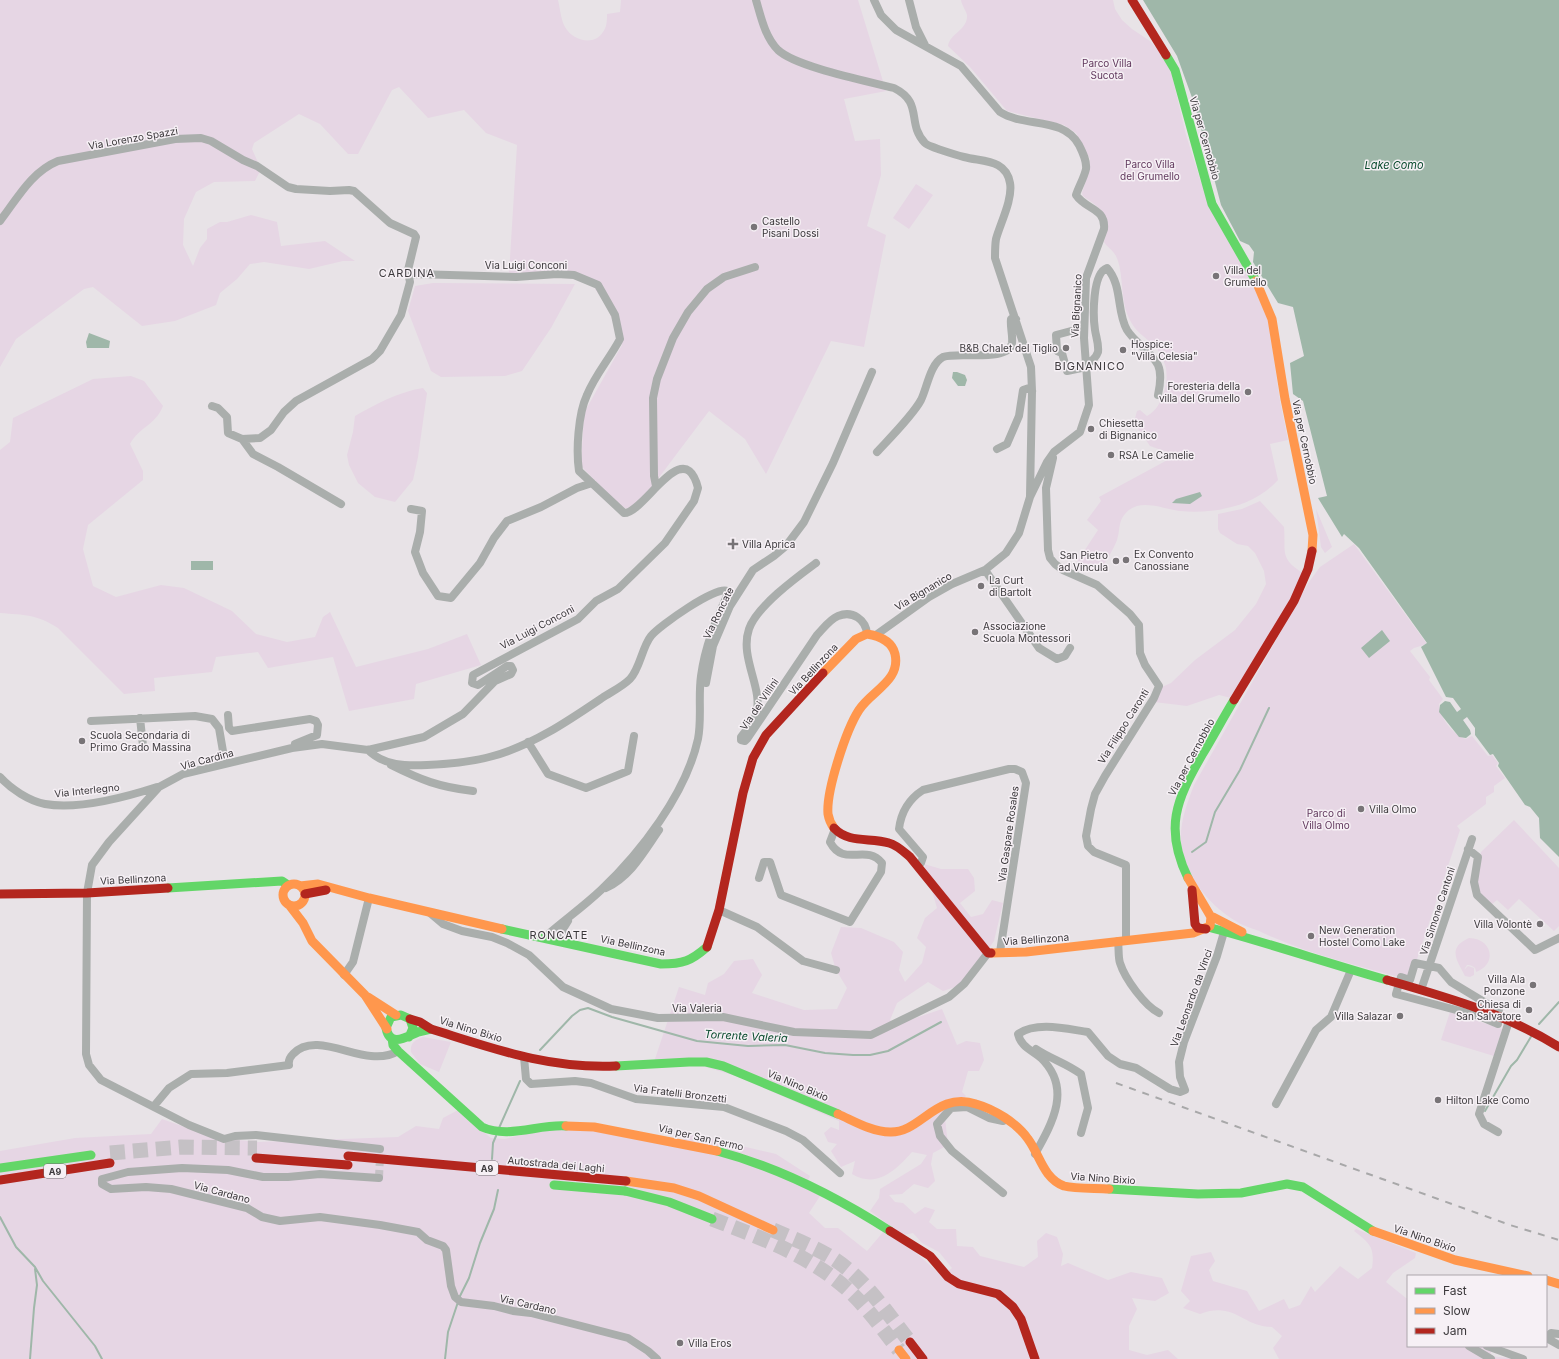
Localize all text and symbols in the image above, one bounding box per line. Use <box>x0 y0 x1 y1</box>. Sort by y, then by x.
park label: Parco Villa Sucota <box>1082 57 1132 81</box>
street label: Via per Cernobbio <box>1187 95 1223 181</box>
street label: Via Lorenzo Spazzi <box>87 124 179 152</box>
park label: Parco Villa del Grumello <box>1120 158 1180 182</box>
water label: Lake Como <box>1364 158 1424 172</box>
place label: Castello Pisani Dossi <box>762 215 819 239</box>
marker: Castello Pisani Dossi <box>749 222 759 232</box>
street label: Via Luigi Conconi <box>485 259 567 271</box>
place label: Villa del Grumello <box>1224 264 1267 288</box>
district label: CARDINA <box>379 266 435 280</box>
marker: Villa del Grumello <box>1211 271 1221 281</box>
street label: Via Bignanico <box>1068 274 1084 338</box>
place label: Hospice: "Villa Celesia" <box>1131 338 1198 362</box>
place label: B&B Chalet del Tiglio <box>959 342 1058 354</box>
marker: B&B Chalet del Tiglio <box>1061 343 1071 353</box>
marker: Hospice: "Villa Celesia" <box>1118 345 1128 355</box>
district label: BIGNANICO <box>1055 359 1125 373</box>
place label: Foresteria della villa del Grumello <box>1159 380 1240 404</box>
marker: Foresteria della villa del Grumello <box>1243 387 1253 397</box>
street label: Via per Cernobbio <box>1290 399 1320 485</box>
place label: Chiesetta di Bignanico <box>1099 417 1157 441</box>
marker: Chiesetta di Bignanico <box>1086 424 1096 434</box>
place label: RSA Le Camelie <box>1119 449 1194 461</box>
marker: RSA Le Camelie <box>1106 450 1116 460</box>
marker: Villa Aprica <box>727 538 739 550</box>
place label: Villa Aprica <box>742 538 795 550</box>
place label: Ex Convento Canossiane <box>1134 548 1194 572</box>
place label: San Pietro ad Vincula <box>1059 549 1108 573</box>
marker: Ex Convento Canossiane <box>1121 555 1131 565</box>
marker: San Pietro ad Vincula <box>1111 556 1121 566</box>
street label: Via Bignanico <box>892 569 954 613</box>
place label: La Curt di Bartolt <box>989 574 1032 598</box>
marker: La Curt di Bartolt <box>976 581 986 591</box>
street label: Via Roncate <box>700 585 736 641</box>
street label: Via Luigi Conconi <box>498 602 576 652</box>
place label: Associazione Scuola Montessori <box>983 620 1071 644</box>
marker: Associazione Scuola Montessori <box>970 627 980 637</box>
street label: Via Bellinzona <box>786 641 840 697</box>
street label: Via dei Villini <box>737 676 781 732</box>
street label: Via Filippo Caronti <box>1095 686 1151 766</box>
street label: Via per Cernobbio <box>1166 716 1216 798</box>
place label: Scuola Secondaria di Primo Grado Massina <box>90 729 191 753</box>
marker: Scuola Secondaria di Primo Grado Massina <box>77 736 87 746</box>
street label: Via Cardina <box>179 746 235 772</box>
street label: Via Interlegno <box>54 781 120 799</box>
street label: Via Gaspare Rosales <box>995 785 1021 883</box>
place label: Villa Olmo <box>1369 803 1416 815</box>
marker: Villa Olmo <box>1356 804 1366 814</box>
park label: Parco di Villa Olmo <box>1302 807 1350 831</box>
street label: Via Simone Cantoni <box>1417 865 1457 957</box>
street label: Via Bellinzona <box>100 871 166 887</box>
place label: Villa Volontè <box>1474 918 1532 930</box>
marker: Villa Volontè <box>1535 919 1545 929</box>
place label: New Generation Hostel Como Lake <box>1319 924 1405 948</box>
district label: RONCATE <box>530 928 588 942</box>
street label: Via Bellinzona <box>1003 931 1069 947</box>
marker: New Generation Hostel Como Lake <box>1306 931 1316 941</box>
street label: Via Bellinzona <box>599 932 667 958</box>
street label: Via Leonardo da Vinci <box>1168 947 1214 1049</box>
place label: Villa Ala Ponzone <box>1484 973 1525 997</box>
marker: Villa Ala Ponzone <box>1528 980 1538 990</box>
place label: Chiesa di San Salvatore <box>1456 998 1521 1022</box>
street label: Via Valeria <box>672 1002 722 1014</box>
marker: Chiesa di San Salvatore <box>1524 1005 1534 1015</box>
place label: Villa Salazar <box>1334 1010 1392 1022</box>
marker: Villa Salazar <box>1395 1011 1405 1021</box>
street label: Via Nino Bixio <box>438 1014 504 1044</box>
water label: Torrente Valeria <box>704 1027 788 1045</box>
street label: Via Nino Bixio <box>766 1067 830 1103</box>
street label: Via Fratelli Bronzetti <box>633 1081 727 1105</box>
place label: Hilton Lake Como <box>1446 1094 1530 1106</box>
marker: Hilton Lake Como <box>1433 1095 1443 1105</box>
street label: Via per San Fermo <box>657 1121 745 1153</box>
street label: Autostrada dei Laghi <box>507 1154 605 1174</box>
road number: A9 <box>476 1161 498 1175</box>
road number: A9 <box>44 1164 66 1178</box>
street label: Via Nino Bixio <box>1070 1170 1136 1186</box>
street label: Via Cardano <box>192 1179 252 1205</box>
street label: Via Nino Bixio <box>1392 1222 1458 1254</box>
legend <box>1407 1275 1547 1347</box>
text: Fast <box>1443 1283 1467 1298</box>
street label: Via Cardano <box>498 1292 558 1316</box>
text: Slow <box>1443 1303 1471 1318</box>
text: Jam <box>1443 1323 1467 1338</box>
place label: Villa Eros <box>688 1337 731 1349</box>
marker: Villa Eros <box>675 1338 685 1348</box>

